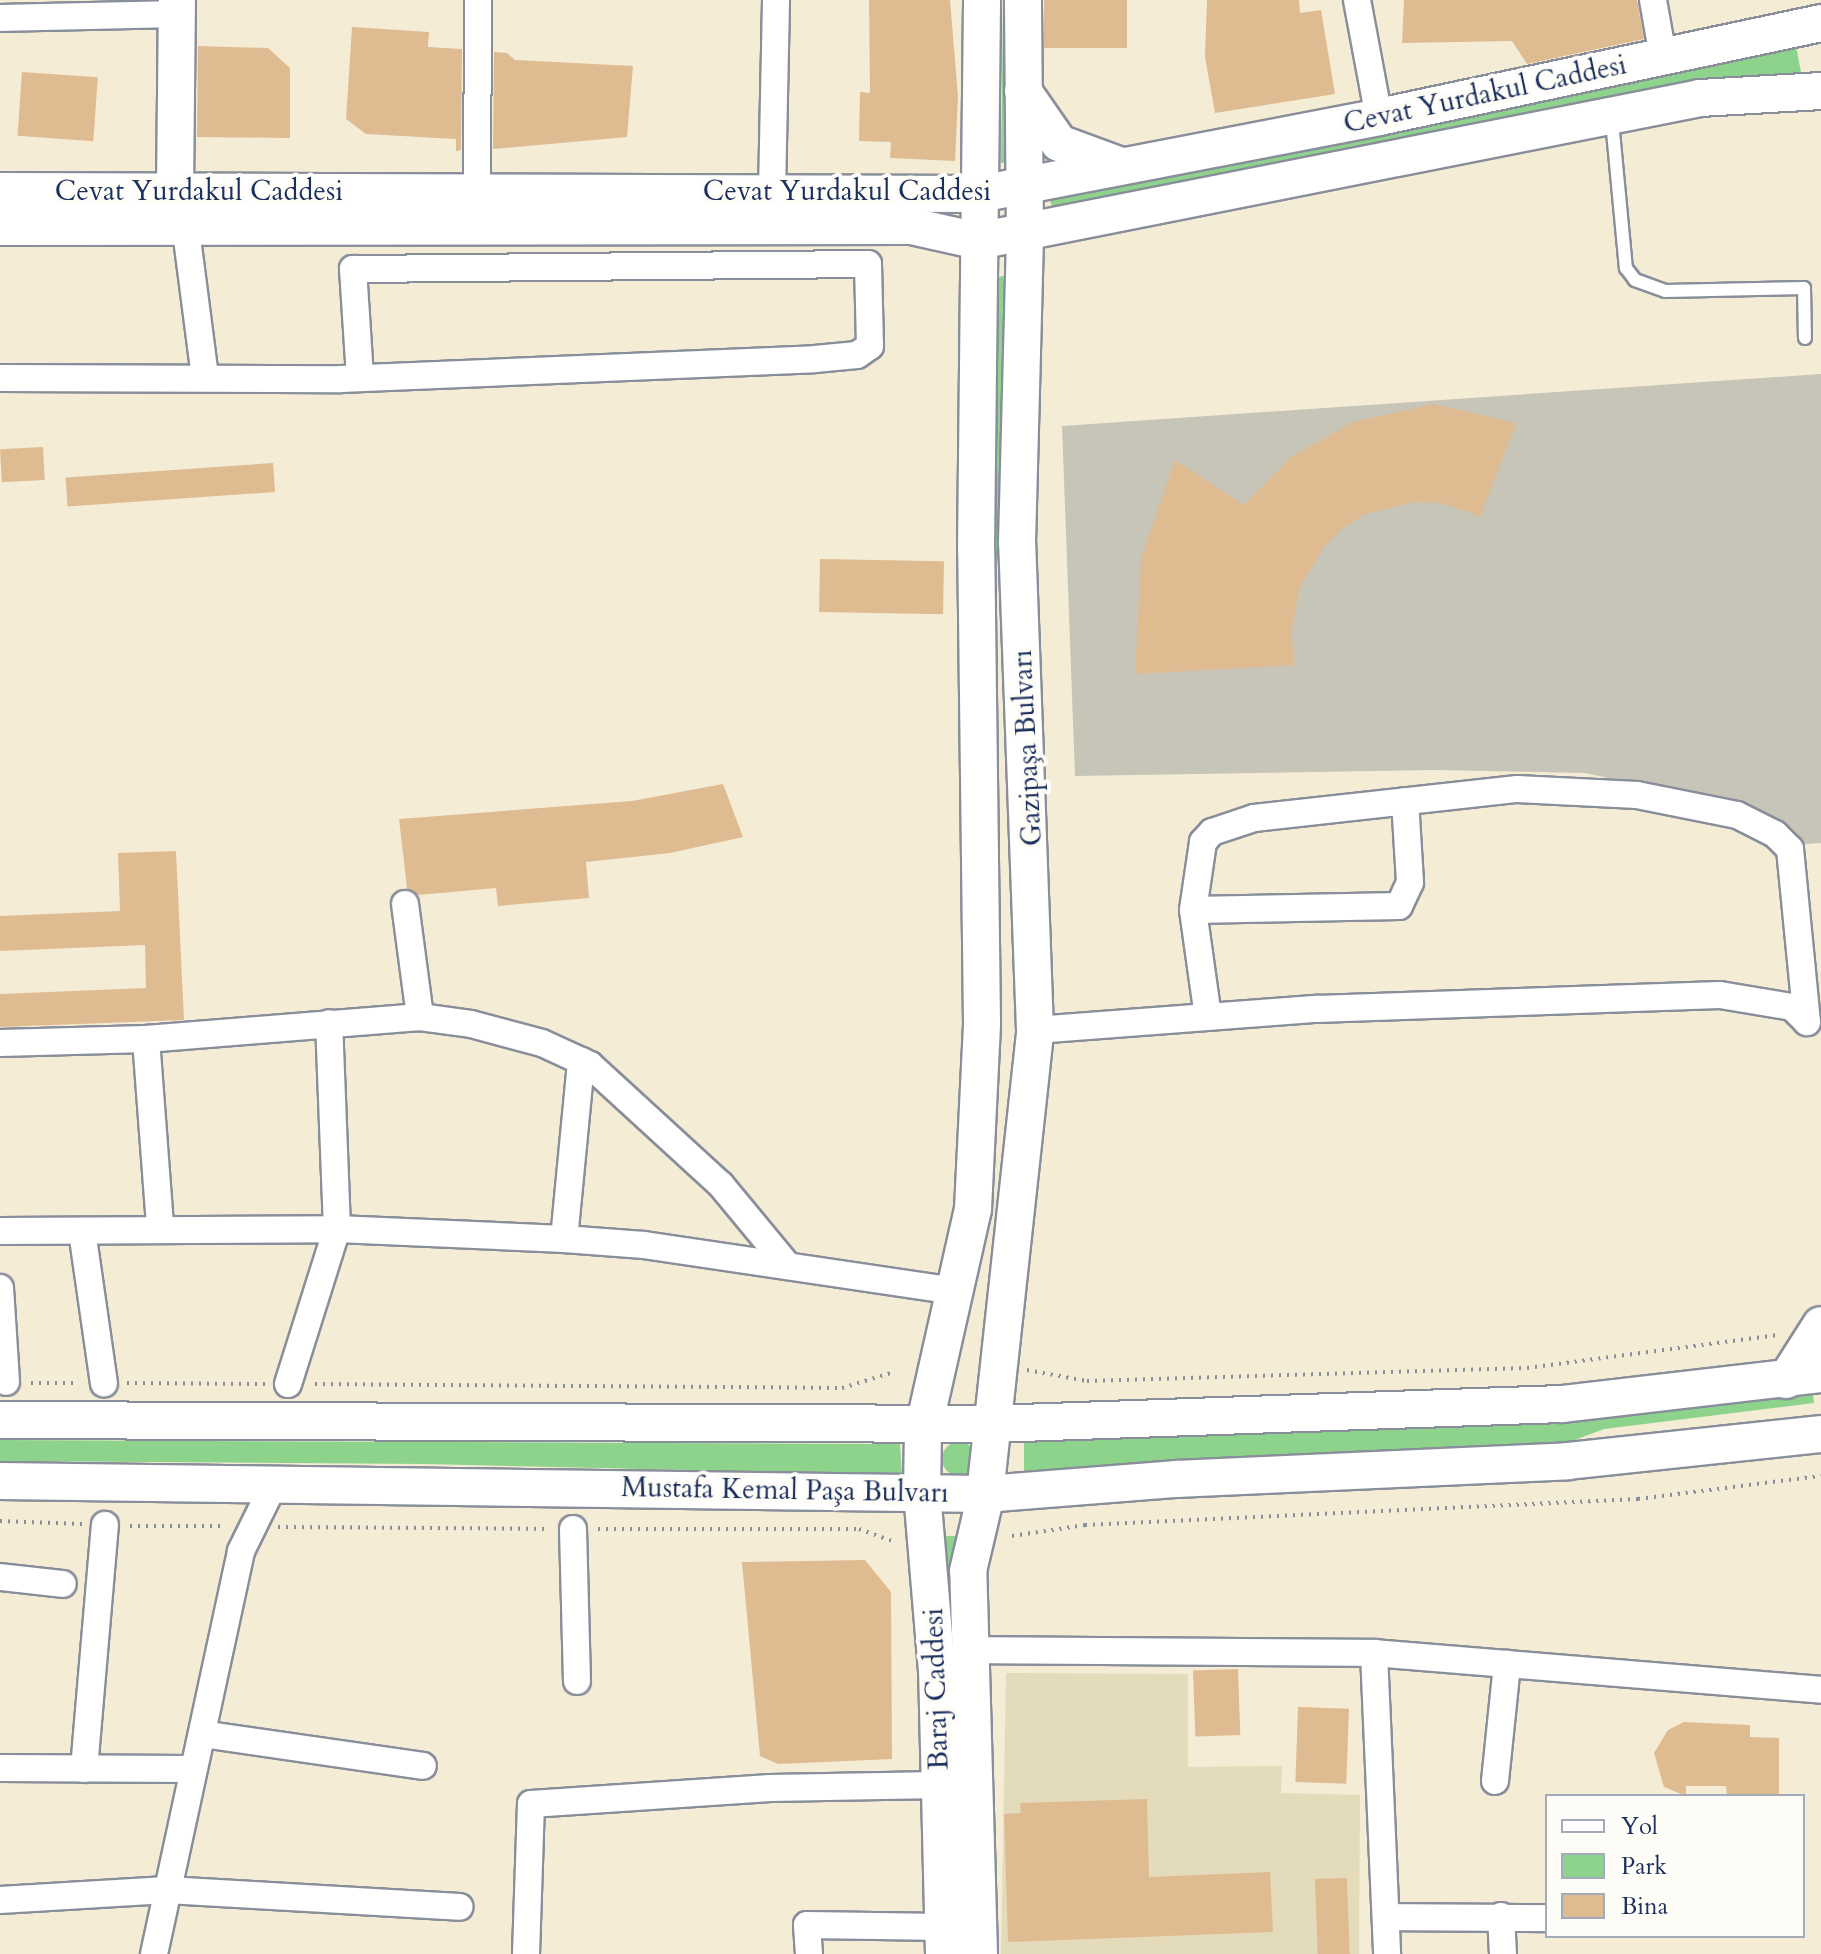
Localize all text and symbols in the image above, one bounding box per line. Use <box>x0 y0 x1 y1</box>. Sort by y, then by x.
street label: Cevat Yurdakul Caddesi <box>1340 48 1630 140</box>
street label: Cevat Yurdakul Caddesi <box>55 174 343 208</box>
street label: Cevat Yurdakul Caddesi <box>703 174 991 208</box>
street label: Gazipaşa Bulvarı <box>1005 649 1049 847</box>
street label: Mustafa Kemal Paşa Bulvarı <box>621 1470 949 1510</box>
street label: Baraj Caddesi <box>916 1607 956 1771</box>
legend <box>1545 1794 1805 1938</box>
text: Yol <box>1621 1810 1658 1843</box>
text: Park <box>1621 1850 1667 1883</box>
text: Bina <box>1621 1890 1668 1923</box>

